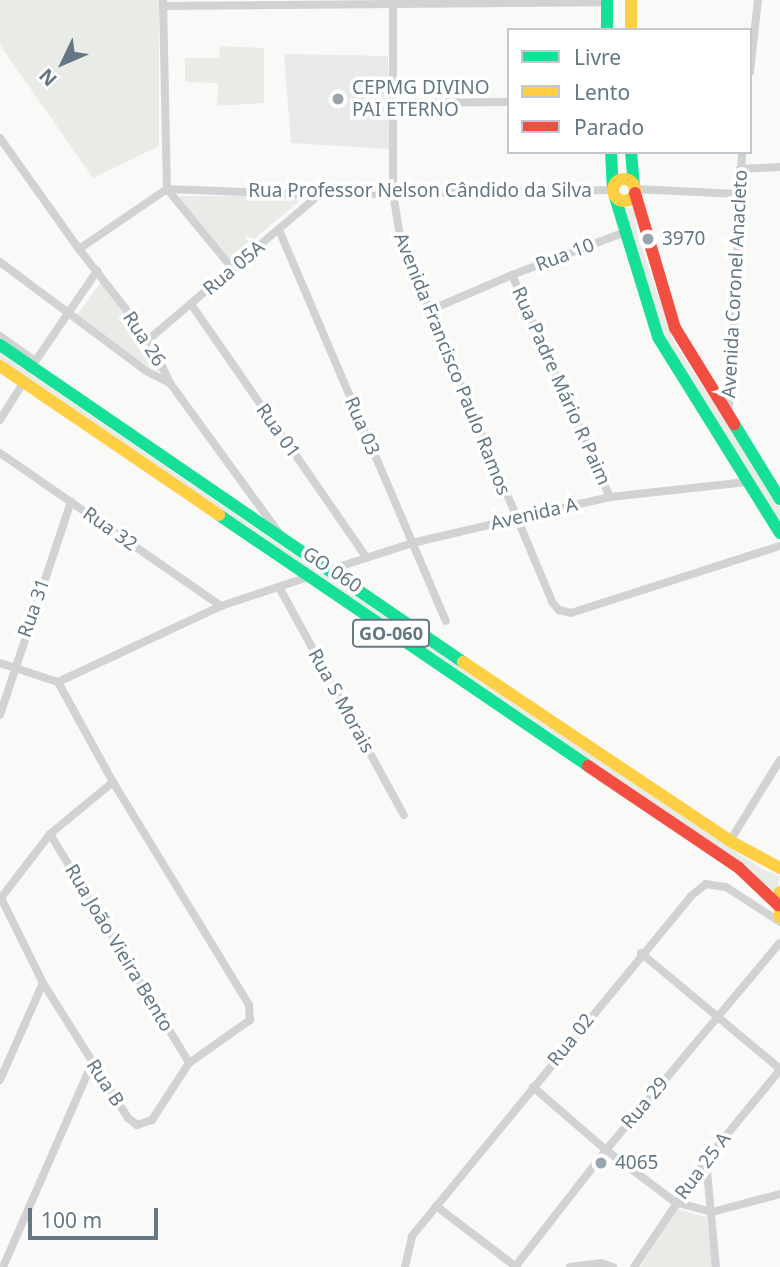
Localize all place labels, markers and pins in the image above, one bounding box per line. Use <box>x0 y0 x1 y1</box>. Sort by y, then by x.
place label: CEPMG DIVINO PAI ETERNO <box>352 77 490 121</box>
marker: CEPMG DIVINO PAI ETERNO <box>330 91 346 107</box>
place label: 3970 <box>662 228 705 250</box>
marker: 3970 <box>640 231 656 247</box>
place label: 4065 <box>615 1152 658 1174</box>
marker: 4065 <box>593 1155 609 1171</box>

